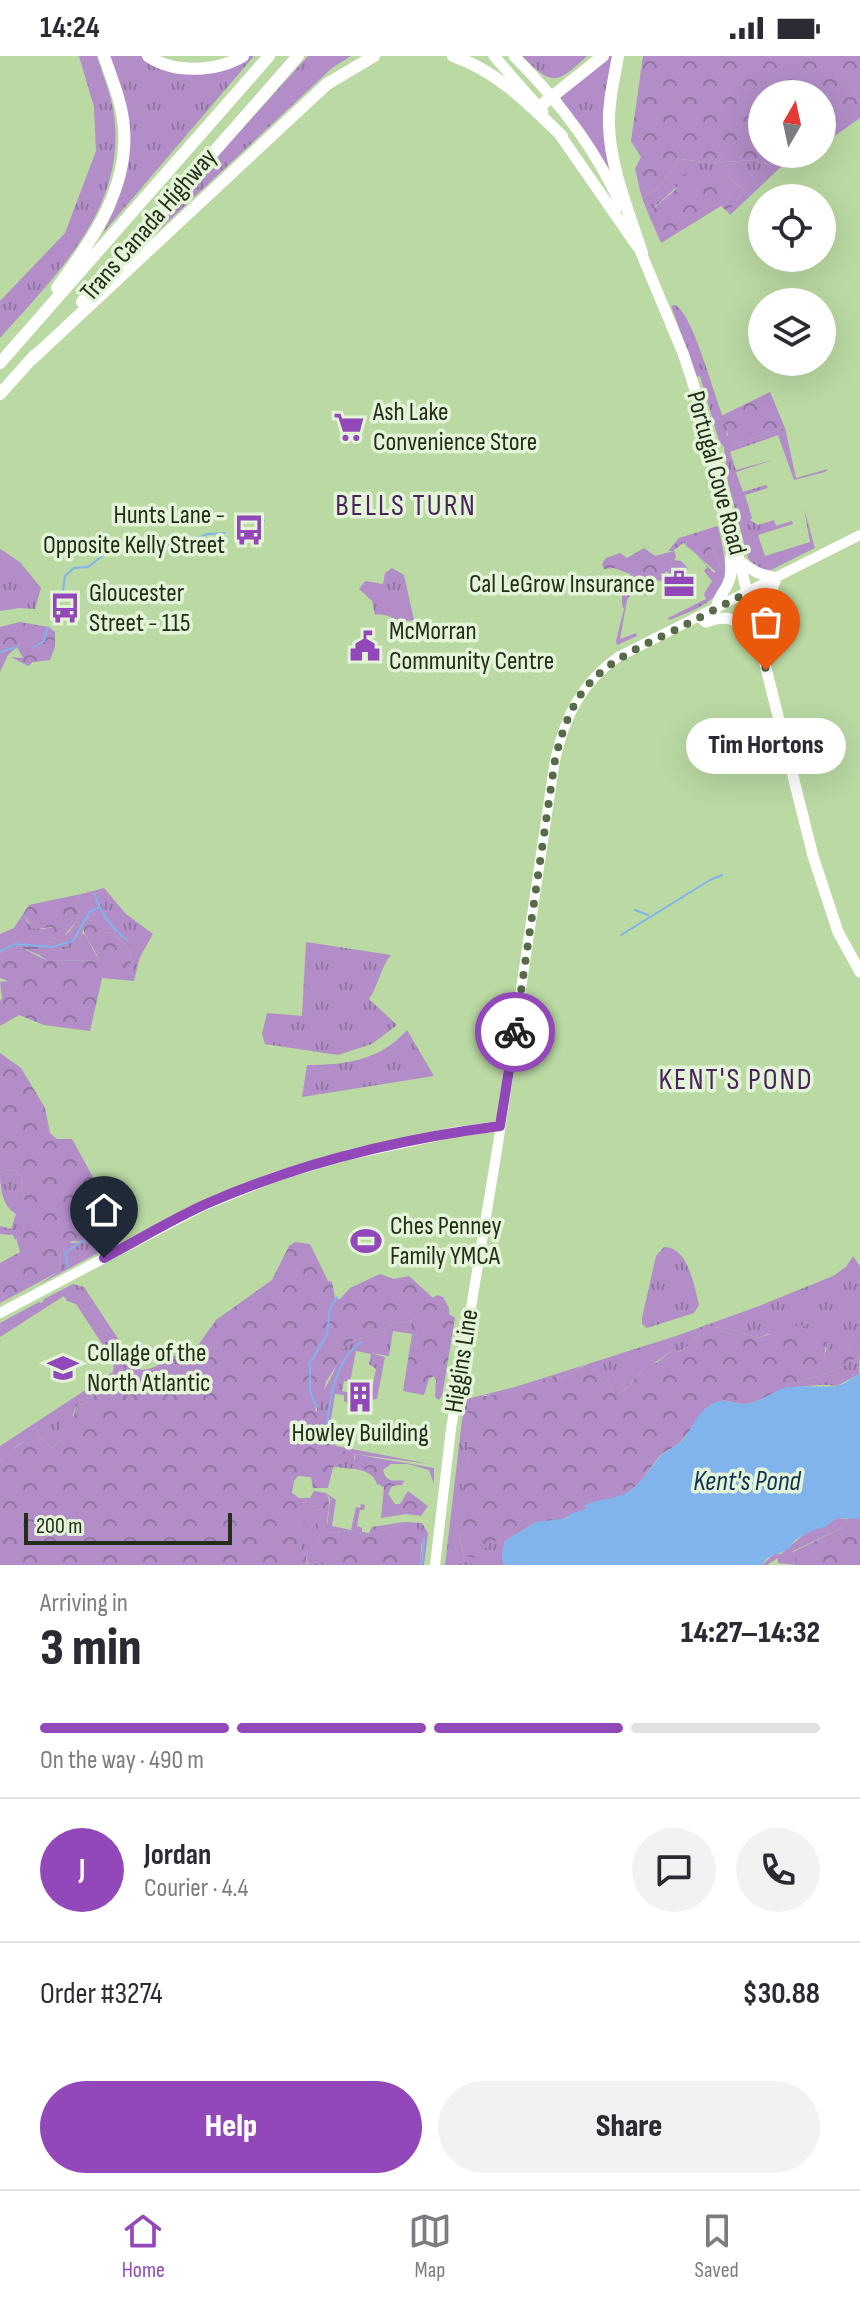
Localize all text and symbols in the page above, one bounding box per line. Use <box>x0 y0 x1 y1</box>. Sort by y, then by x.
text: 14:24 <box>40 10 100 46</box>
north arrow <box>748 80 836 168</box>
map controls <box>748 80 836 376</box>
street label: Trans Canada Highway <box>74 142 224 308</box>
button: locate <box>748 184 836 272</box>
button: layers <box>748 288 836 376</box>
street label: Portugal Cove Road <box>679 388 753 558</box>
place label: Ash Lake Convenience Store <box>372 397 537 458</box>
supermarket icon: Ash Lake Convenience Store <box>332 410 366 444</box>
district label: BELLS TURN <box>335 488 477 524</box>
place label: Hunts Lane - Opposite Kelly Street <box>43 500 225 561</box>
bus stop icon: Hunts Lane - Opposite Kelly Street <box>232 513 266 547</box>
office icon: Cal LeGrow Insurance <box>662 567 696 601</box>
place label: Cal LeGrow Insurance <box>469 569 655 600</box>
place label: Gloucester Street - 115 <box>89 578 190 639</box>
pin <box>732 588 800 670</box>
bus stop icon: Gloucester Street - 115 <box>48 591 82 625</box>
icon: bag <box>744 600 788 644</box>
place label: McMorran Community Centre <box>389 616 554 677</box>
public building icon: McMorran Community Centre <box>348 629 382 663</box>
callout: Tim Hortons <box>686 718 846 774</box>
text: Tim Hortons <box>708 730 824 761</box>
courier <box>475 992 555 1072</box>
icon: bike <box>493 1010 537 1054</box>
district label: KENT'S POND <box>658 1062 814 1098</box>
pin <box>70 1176 138 1258</box>
icon: home <box>82 1188 126 1232</box>
place label: Ches Penney Family YMCA <box>390 1211 502 1272</box>
sports icon: Ches Penney Family YMCA <box>349 1224 383 1258</box>
street label: Higgins Line <box>439 1307 485 1415</box>
place label: Collage of the North Atlantic <box>87 1338 210 1399</box>
school or university icon: Collage of the North Atlantic <box>46 1351 80 1385</box>
building icon: Howley Building <box>343 1380 377 1414</box>
place label: Howley Building <box>291 1418 429 1449</box>
water label: Kent's Pond <box>693 1465 802 1498</box>
scale bar <box>24 1509 232 1545</box>
text: 200 m <box>36 1513 82 1540</box>
text: Arriving in <box>40 1588 128 1619</box>
text: 14:27–14:32 <box>681 1615 820 1651</box>
text: 3 min <box>40 1617 142 1680</box>
text: On the way · 490 m <box>40 1745 204 1776</box>
button: chat <box>632 1828 716 1912</box>
button: phone <box>736 1828 820 1912</box>
text: Jordan <box>144 1837 211 1873</box>
text: J <box>79 1852 85 1888</box>
text: Courier · 4.4 <box>144 1873 248 1904</box>
text: Order #3274 <box>40 1976 163 2012</box>
text: $30.88 <box>742 1976 820 2012</box>
button: Help <box>40 2081 422 2173</box>
button: Share <box>438 2081 820 2173</box>
tab: Home <box>121 2209 165 2284</box>
tab: Map <box>408 2209 452 2284</box>
tab: Saved <box>695 2209 739 2284</box>

